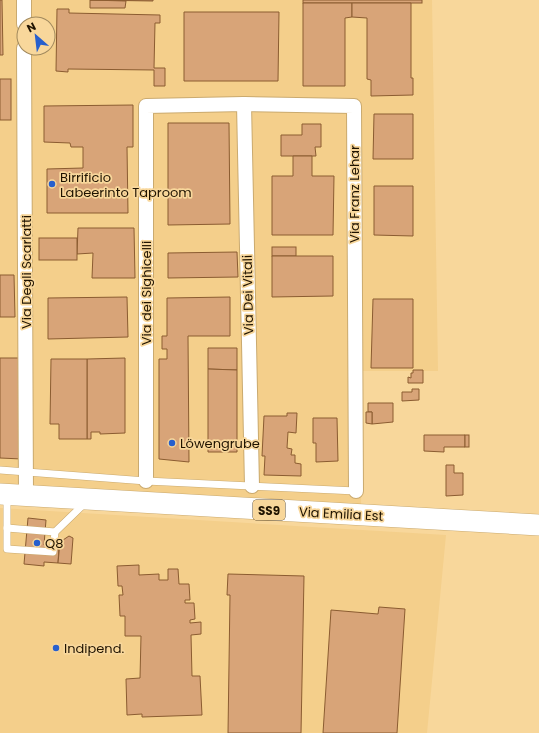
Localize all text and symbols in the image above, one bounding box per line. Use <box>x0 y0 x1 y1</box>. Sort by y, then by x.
north arrow <box>16 16 56 56</box>
text: N <box>24 18 39 36</box>
street label: Via Franz Lehar <box>345 145 364 243</box>
place label: Birrificio Labeerinto Taproom <box>60 168 192 202</box>
marker: Birrificio Labeerinto Taproom <box>47 179 57 189</box>
street label: Via Degli Scarlatti <box>17 215 36 329</box>
street label: Via dei Sighicelli <box>137 241 156 345</box>
street label: Via Dei Vitali <box>238 255 258 335</box>
place label: Löwengrube <box>180 434 260 453</box>
marker: Löwengrube <box>167 438 177 448</box>
road number: SS9 <box>253 500 285 520</box>
street label: Via Emilia Est <box>298 502 384 526</box>
place label: Q8 <box>45 534 63 553</box>
marker: Q8 <box>32 538 42 548</box>
place label: Indipend. <box>64 639 124 658</box>
marker: Indipend. <box>51 643 61 653</box>

